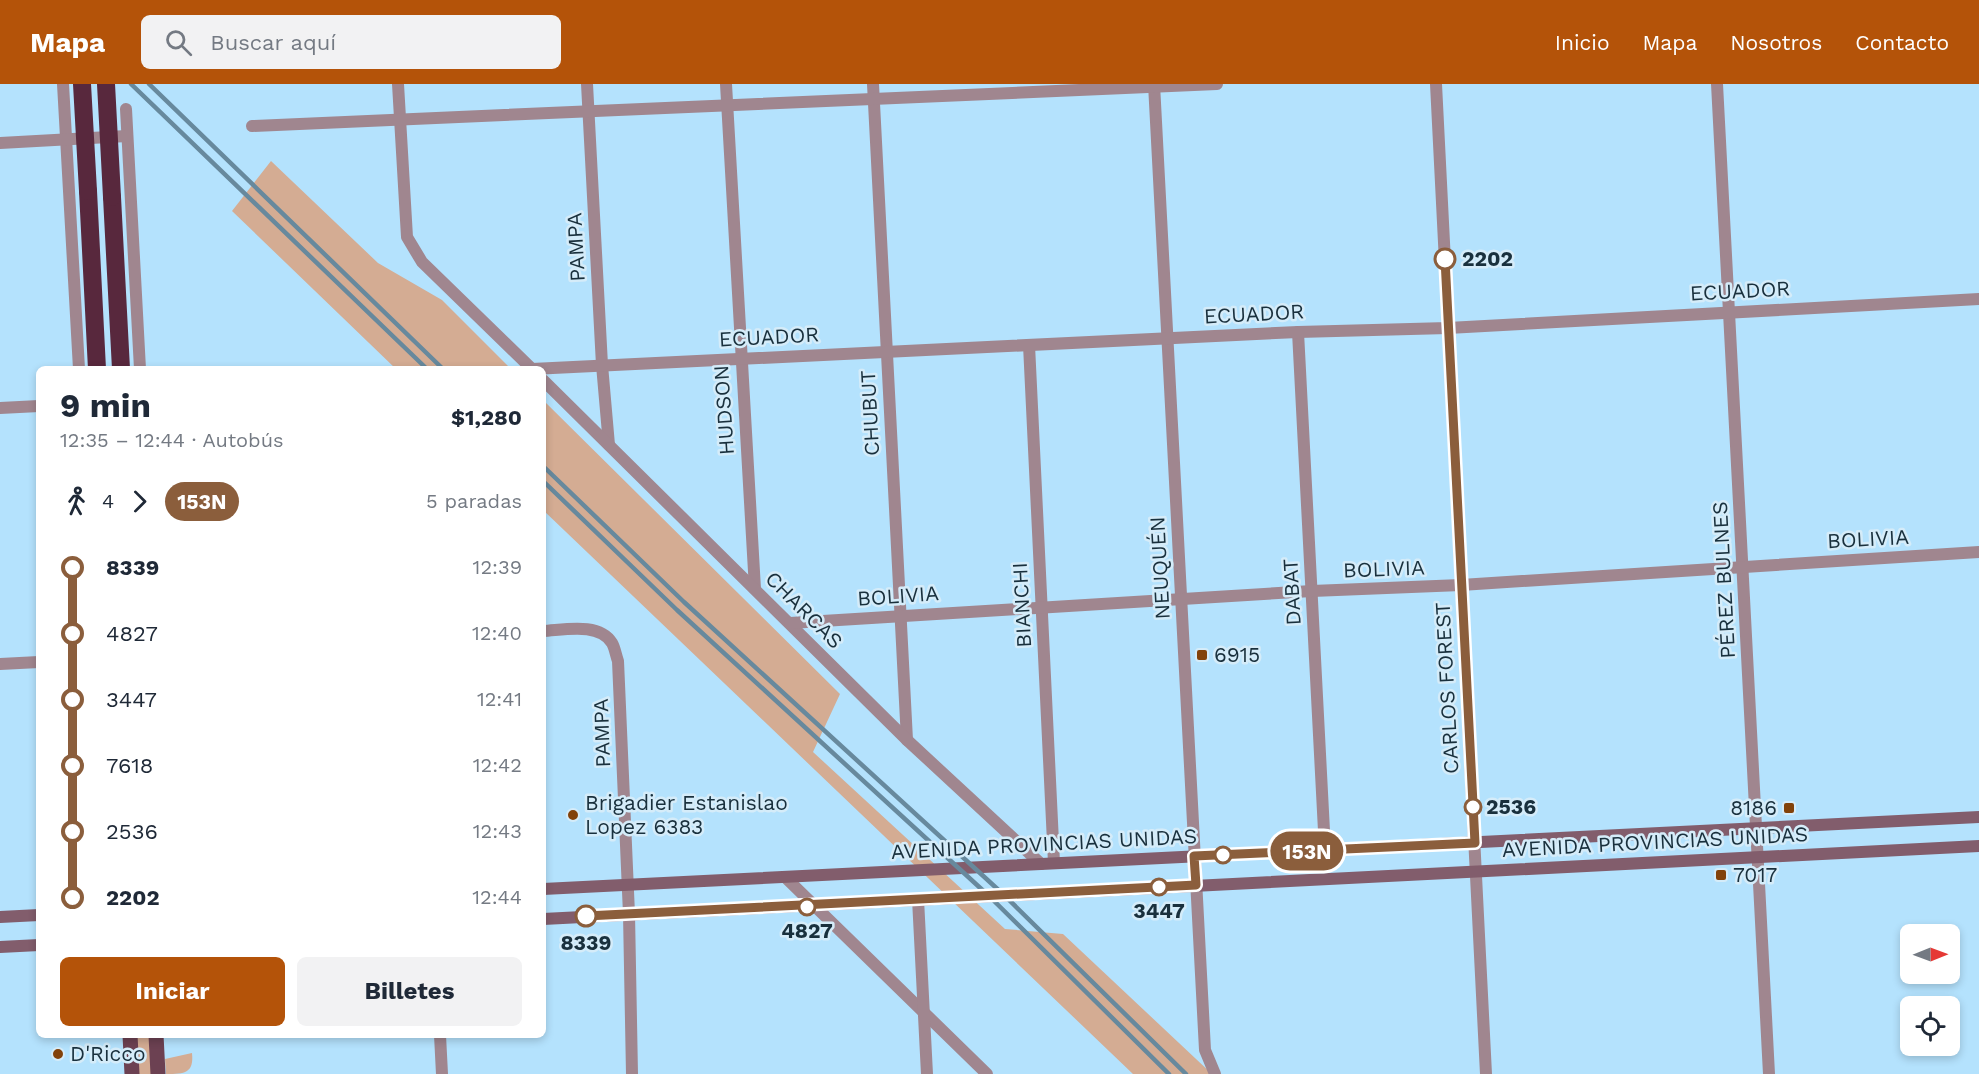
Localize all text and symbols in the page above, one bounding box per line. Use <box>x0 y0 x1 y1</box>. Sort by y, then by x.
search box <box>141 15 561 69</box>
text: Mapa <box>30 26 105 59</box>
icon: search <box>162 26 195 59</box>
text: Buscar aquí <box>210 30 336 55</box>
text: Inicio <box>1555 30 1610 55</box>
text: Mapa <box>1643 30 1697 55</box>
text: Nosotros <box>1730 30 1822 55</box>
text: Contacto <box>1855 30 1949 55</box>
street label: PAMPA <box>561 212 590 282</box>
place label: 2202 <box>1462 246 1513 271</box>
marker: 2202 <box>1434 248 1456 270</box>
street label: ECUADOR <box>1689 275 1791 306</box>
street label: ECUADOR <box>1203 298 1305 329</box>
street label: ECUADOR <box>718 321 820 352</box>
street label: HUDSON <box>708 364 739 456</box>
street label: CHUBUT <box>855 369 884 457</box>
text: 9 min <box>60 386 151 425</box>
text: $1,280 <box>451 405 522 430</box>
text: 12:35 – 12:44 · Autobús <box>60 428 284 452</box>
icon: walk <box>60 485 93 518</box>
icon: forward <box>123 485 156 518</box>
text: 4 <box>102 489 114 513</box>
text: 153N <box>177 489 227 514</box>
text: 5 paradas <box>426 489 522 513</box>
street label: PÉREZ BULNES <box>1707 501 1740 659</box>
street label: NEUQUÉN <box>1144 516 1175 620</box>
street label: BOLIVIA <box>1826 524 1910 553</box>
text: 8339 <box>106 555 159 580</box>
text: 12:39 <box>473 555 522 579</box>
street label: BOLIVIA <box>1343 555 1425 582</box>
street label: DABAT <box>1277 558 1306 626</box>
street label: BIANCHI <box>1007 562 1036 648</box>
street label: CHARCAS <box>760 566 848 654</box>
street label: BOLIVIA <box>856 580 940 611</box>
street label: CARLOS FOREST <box>1430 601 1463 774</box>
text: 4827 <box>106 621 158 646</box>
text: 12:40 <box>472 621 522 645</box>
place label: 6915 <box>1214 642 1260 667</box>
marker: 6915 <box>1195 648 1209 662</box>
text: 3447 <box>106 687 157 712</box>
text: 12:41 <box>477 687 522 711</box>
street label: PAMPA <box>588 698 615 768</box>
text: 7618 <box>106 753 153 778</box>
text: 12:42 <box>473 753 522 777</box>
place label: Brigadier Estanislao Lopez 6383 <box>585 790 788 839</box>
place label: 2536 <box>1486 794 1536 819</box>
place label: 8186 <box>1730 795 1777 820</box>
marker: 2536 <box>1464 798 1482 816</box>
marker: 8186 <box>1782 801 1796 815</box>
marker: Brigadier Estanislao Lopez 6383 <box>566 808 580 822</box>
text: 2536 <box>106 819 158 844</box>
text: 12:43 <box>473 819 522 843</box>
street label: AVENIDA PROVINCIAS UNIDAS <box>1501 821 1809 862</box>
street label: AVENIDA PROVINCIAS UNIDAS <box>890 823 1198 864</box>
line badge: 153N <box>1265 832 1349 870</box>
text: 153N <box>1282 839 1332 864</box>
unlabelled marker <box>1214 846 1232 864</box>
place label: 7017 <box>1733 862 1778 887</box>
marker: 7017 <box>1714 868 1728 882</box>
marker: 3447 <box>1150 878 1168 896</box>
text: 2202 <box>106 885 160 910</box>
text: 12:44 <box>472 885 522 909</box>
marker: 4827 <box>798 898 816 916</box>
place label: 3447 <box>1133 898 1185 923</box>
marker: 8339 <box>575 905 597 927</box>
place label: 4827 <box>781 918 833 943</box>
north arrow <box>1900 924 1960 984</box>
map controls <box>1900 924 1960 1056</box>
place label: 8339 <box>561 930 611 955</box>
button: Iniciar <box>60 957 285 1026</box>
button: Billetes <box>297 957 522 1026</box>
button: locate <box>1900 996 1960 1056</box>
place label: D'Ricco <box>70 1041 146 1066</box>
marker: D'Ricco <box>51 1047 65 1061</box>

